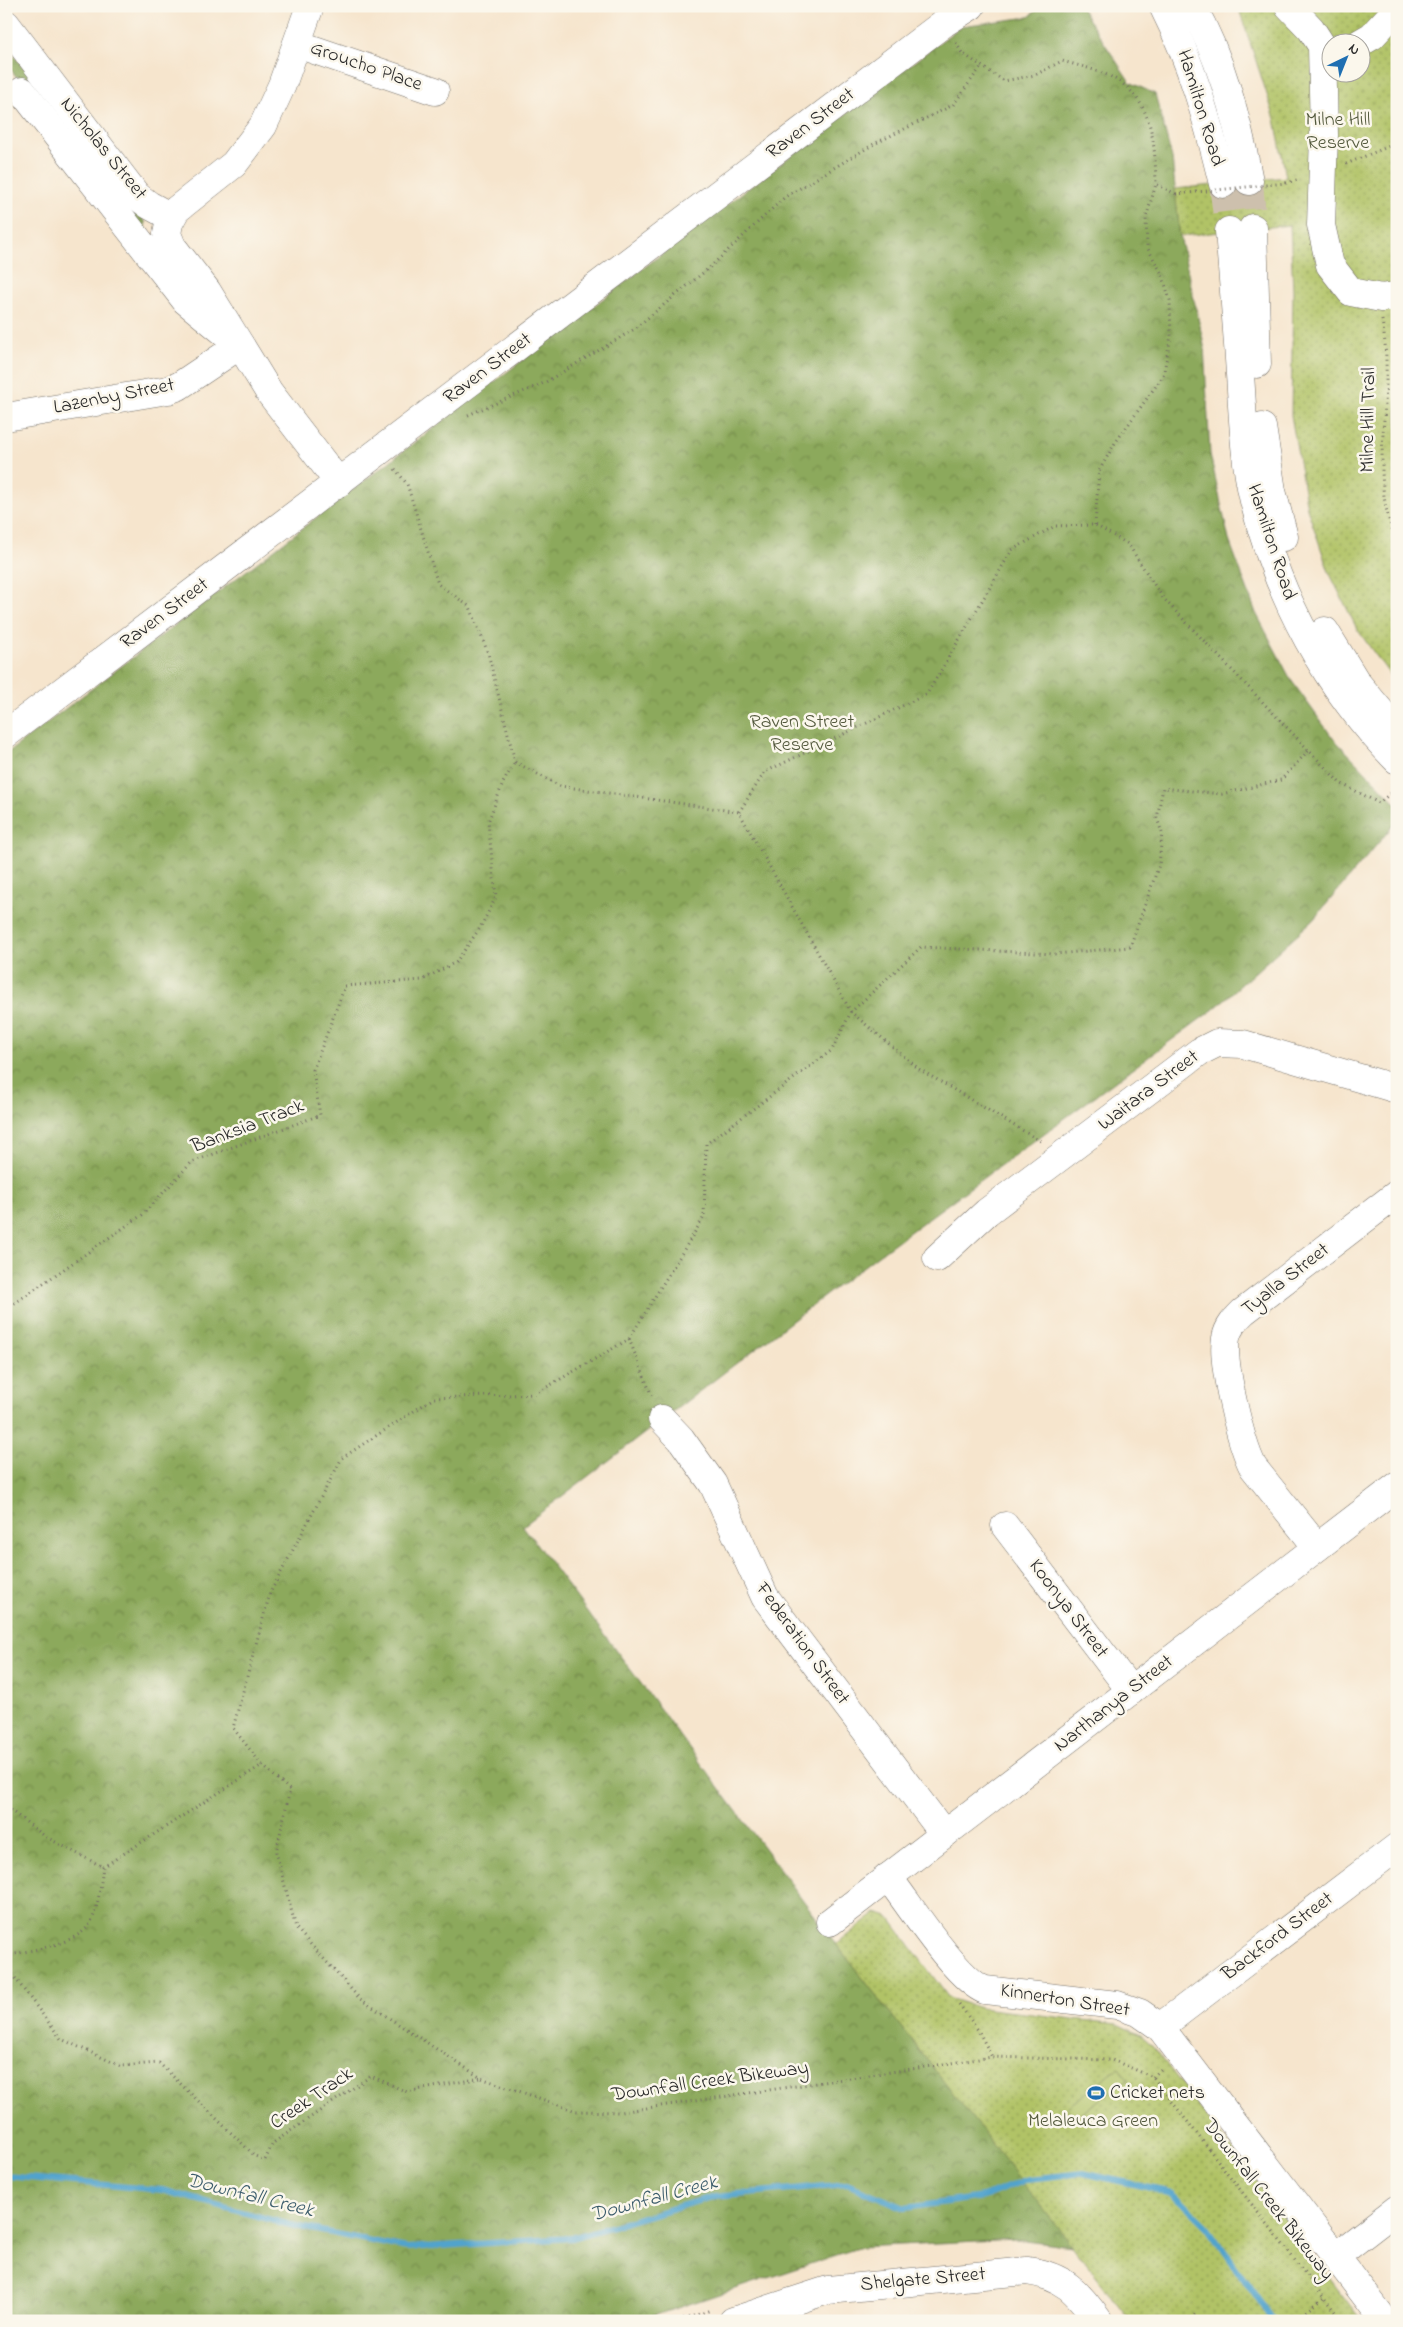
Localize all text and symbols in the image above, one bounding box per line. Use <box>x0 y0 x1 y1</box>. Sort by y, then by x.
north arrow <box>1320 32 1370 82</box>
street label: Groucho Place <box>306 34 426 100</box>
text: N <box>1343 39 1364 60</box>
street label: Hamilton Road <box>1169 46 1231 170</box>
street label: Raven Street <box>761 81 862 167</box>
street label: Nicholas Street <box>52 91 154 207</box>
park label: Milne Hill Reserve <box>1306 106 1370 158</box>
street label: Raven Street <box>438 326 539 412</box>
street label: Milne Hill Trail <box>1354 367 1384 473</box>
street label: Lazenby Street <box>51 371 177 423</box>
street label: Hamilton Road <box>1239 480 1303 604</box>
street label: Raven Street <box>115 571 216 657</box>
park label: Raven Street Reserve <box>750 708 854 760</box>
street label: Waitara Street <box>1092 1043 1206 1139</box>
street label: Banksia Track <box>187 1092 309 1162</box>
street label: Tyalla Street <box>1236 1236 1336 1324</box>
street label: Koonya Street <box>1021 1553 1115 1665</box>
street label: Federation Street <box>747 1576 857 1711</box>
street label: Narthanya Street <box>1048 1648 1180 1760</box>
street label: Backford Street <box>1215 1885 1340 1989</box>
street label: Kinnerton Street <box>998 1976 1132 2026</box>
street label: Downfall Creek Bikeway <box>609 2054 810 2110</box>
street label: Creek Track <box>265 2060 360 2138</box>
place label: Cricket nets <box>1110 2079 1205 2108</box>
sports icon: Cricket nets <box>1086 2083 1106 2103</box>
park label: Melaleuca Green <box>1028 2107 1158 2136</box>
street label: Downfall Creek Bikeway <box>1195 2112 1341 2287</box>
water label: Downfall Creek <box>183 2166 317 2226</box>
water label: Downfall Creek <box>587 2167 721 2230</box>
street label: Shelgate Street <box>859 2260 987 2301</box>

